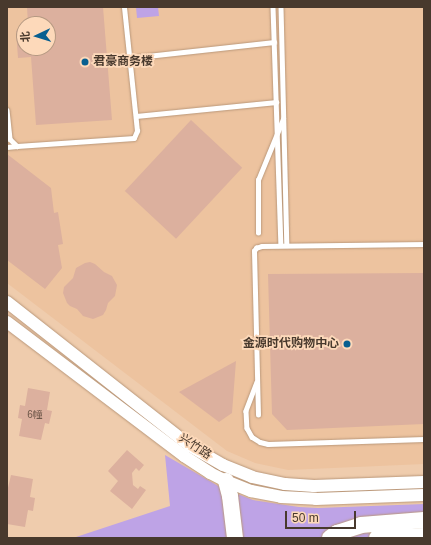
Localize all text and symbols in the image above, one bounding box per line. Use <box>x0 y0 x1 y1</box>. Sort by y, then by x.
north arrow <box>16 16 56 56</box>
text: 北 <box>19 31 31 43</box>
place label: 君豪商务楼 <box>93 55 153 69</box>
marker: 君豪商务楼 <box>80 57 90 67</box>
place label: 金源时代购物中心 <box>243 337 339 351</box>
marker: 金源时代购物中心 <box>342 339 352 349</box>
house number: 6幢 <box>27 409 43 421</box>
street label: 兴竹路 <box>176 431 214 463</box>
scale bar <box>287 503 358 529</box>
text: 50 m <box>292 511 319 525</box>

